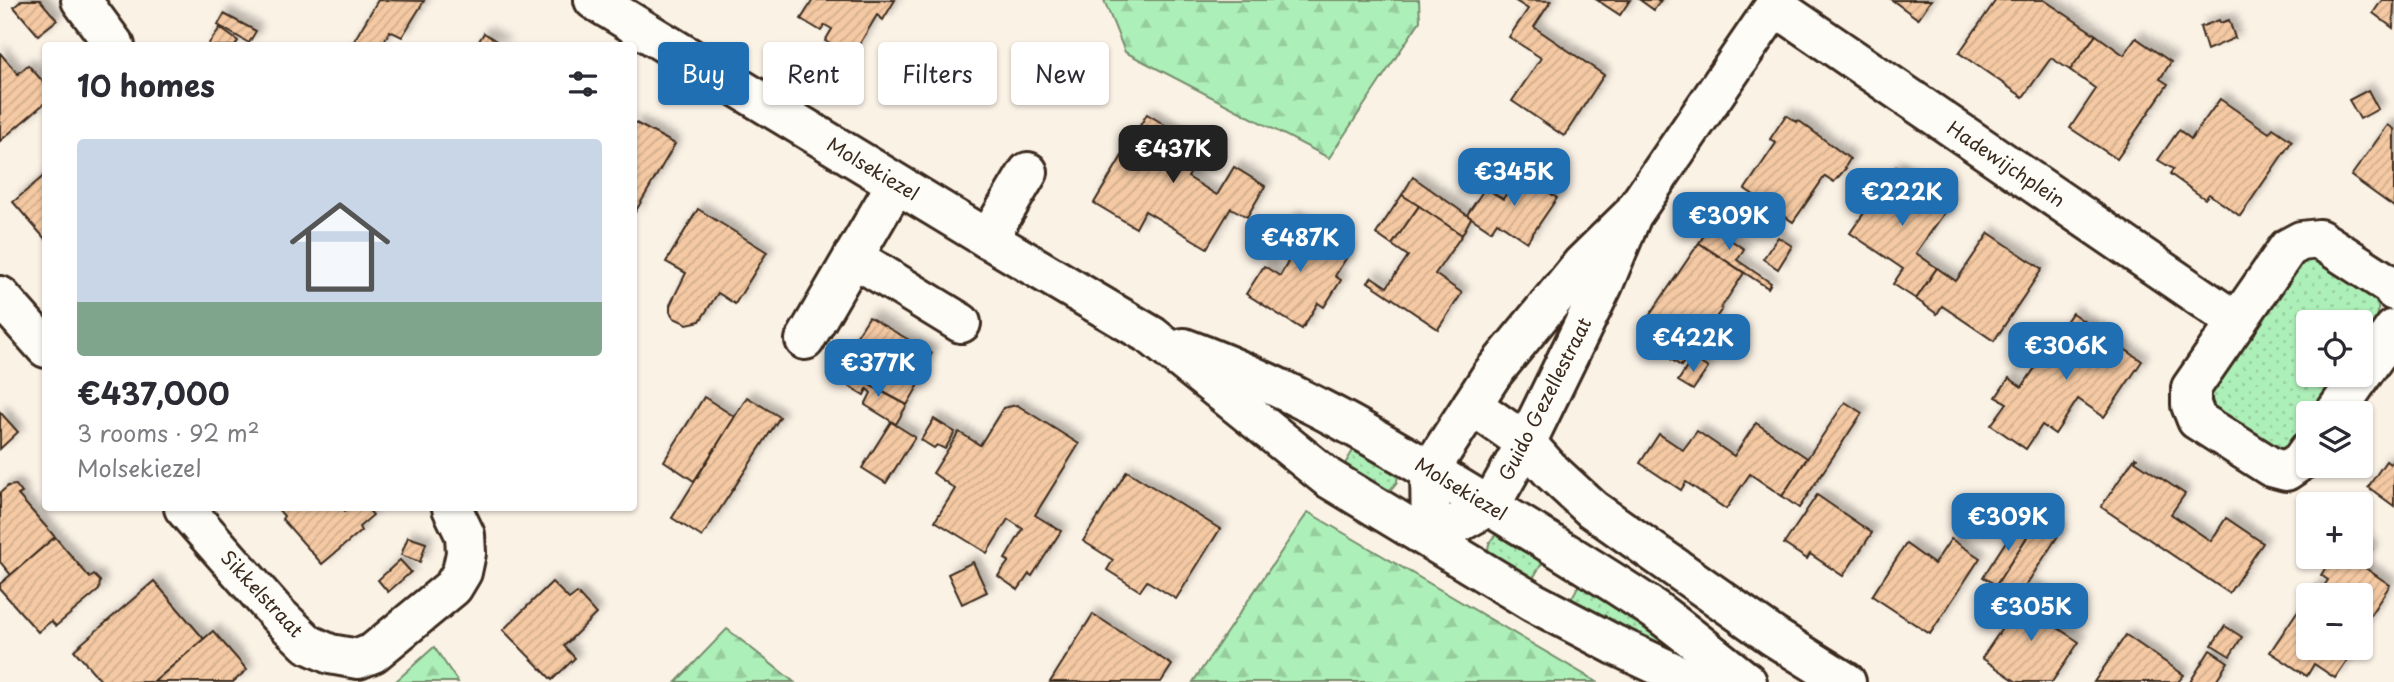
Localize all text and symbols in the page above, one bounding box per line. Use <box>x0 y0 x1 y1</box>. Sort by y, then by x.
chip: Buy <box>658 42 749 105</box>
chip: Rent <box>763 42 864 105</box>
chip: Filters <box>878 42 997 105</box>
chip: New <box>1011 42 1109 105</box>
text: 10 homes <box>77 62 215 107</box>
icon: filters <box>564 65 602 103</box>
street label: Hadewijchplein <box>1942 113 2071 213</box>
pin: €437K <box>1124 125 1222 185</box>
street label: Molsekiezel <box>822 130 925 207</box>
text: €437K <box>1135 130 1211 165</box>
pin: €345K <box>1465 148 1563 208</box>
text: €345K <box>1474 153 1554 188</box>
pin: €222K <box>1853 168 1951 228</box>
text: €222K <box>1861 173 1943 208</box>
icon: home <box>277 184 403 310</box>
pin: €309K <box>1680 192 1778 252</box>
text: €309K <box>1689 197 1769 232</box>
pin: €487K <box>1251 215 1349 274</box>
text: €487K <box>1261 219 1339 254</box>
map controls <box>2296 310 2373 660</box>
button: locate <box>2296 310 2373 387</box>
street label: Guido Gezellestraat <box>1491 312 1598 485</box>
pin: €422K <box>1644 314 1742 374</box>
text: €422K <box>1652 319 1734 354</box>
pin: €306K <box>2017 322 2115 382</box>
text: €306K <box>2024 327 2108 362</box>
pin: €377K <box>829 340 927 399</box>
text: €377K <box>841 344 915 379</box>
text: €437,000 <box>77 370 230 415</box>
button: layers <box>2296 401 2373 478</box>
text: 3 rooms · 92 m² <box>77 415 260 450</box>
text: Molsekiezel <box>77 450 201 485</box>
street label: Molsekiezel <box>1410 450 1513 527</box>
button: + <box>2296 492 2373 569</box>
pin: €309K <box>1959 494 2057 553</box>
text: €309K <box>1968 498 2048 533</box>
street label: Sikkelstraat <box>215 544 311 643</box>
button: − <box>2296 583 2373 660</box>
pin: €305K <box>1982 584 2080 643</box>
text: €305K <box>1990 588 2072 623</box>

